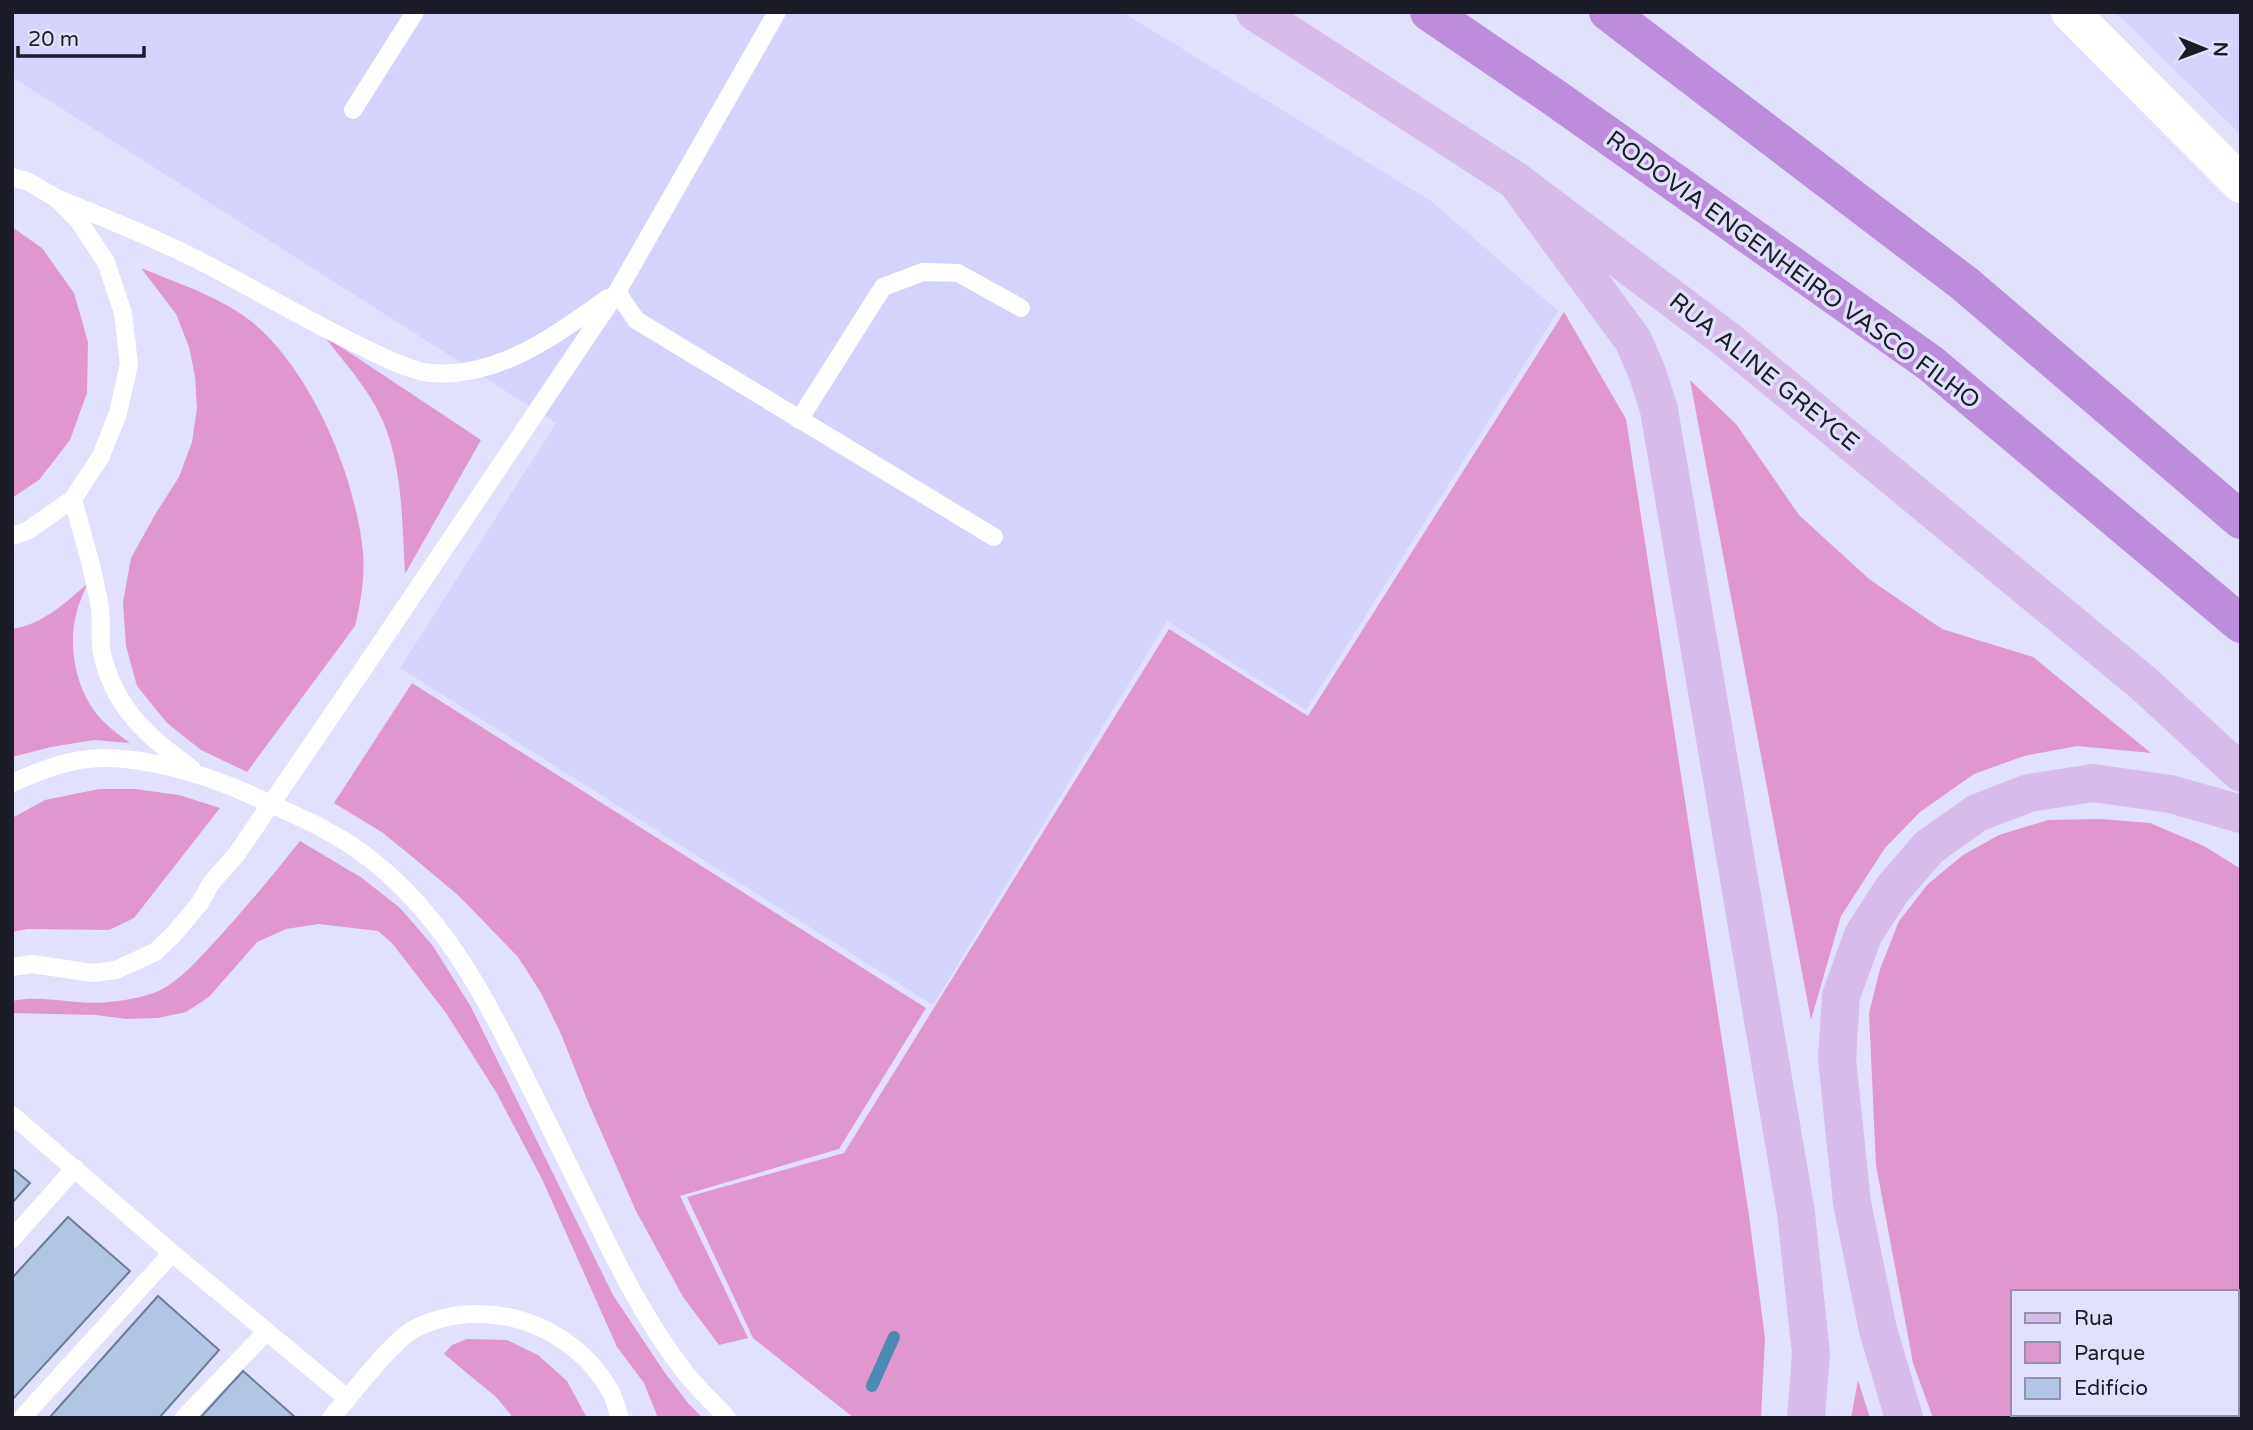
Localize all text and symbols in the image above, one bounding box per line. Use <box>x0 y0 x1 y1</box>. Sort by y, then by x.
scale bar <box>18 14 144 58</box>
north arrow <box>2169 14 2239 84</box>
text: 20 m <box>28 27 79 52</box>
text: N <box>2209 41 2231 57</box>
street label: RODOVIA ENGENHEIRO VASCO FILHO <box>1600 125 1986 415</box>
street label: RUA ALINE GREYCE <box>1663 287 1865 457</box>
legend <box>2011 1290 2239 1416</box>
text: Rua <box>2074 1306 2114 1331</box>
text: Parque <box>2074 1341 2145 1366</box>
text: Edifício <box>2074 1376 2148 1401</box>

